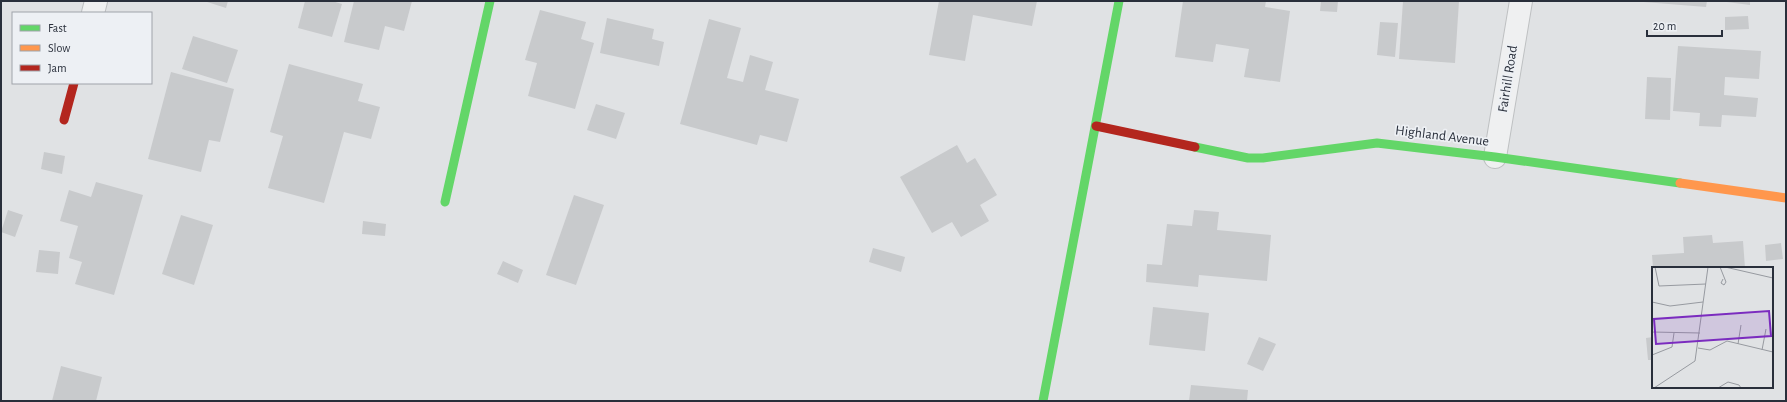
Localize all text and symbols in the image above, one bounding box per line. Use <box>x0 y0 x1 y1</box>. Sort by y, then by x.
legend <box>12 12 152 84</box>
scale bar <box>1647 12 1722 38</box>
text: 20 m <box>1653 20 1676 32</box>
text: Fast <box>48 22 67 34</box>
text: Slow <box>48 42 70 54</box>
street label: Fairhill Road <box>1496 44 1520 114</box>
text: Jam <box>48 62 67 74</box>
street label: Highland Avenue <box>1394 123 1490 149</box>
inset map <box>1652 267 1773 388</box>

